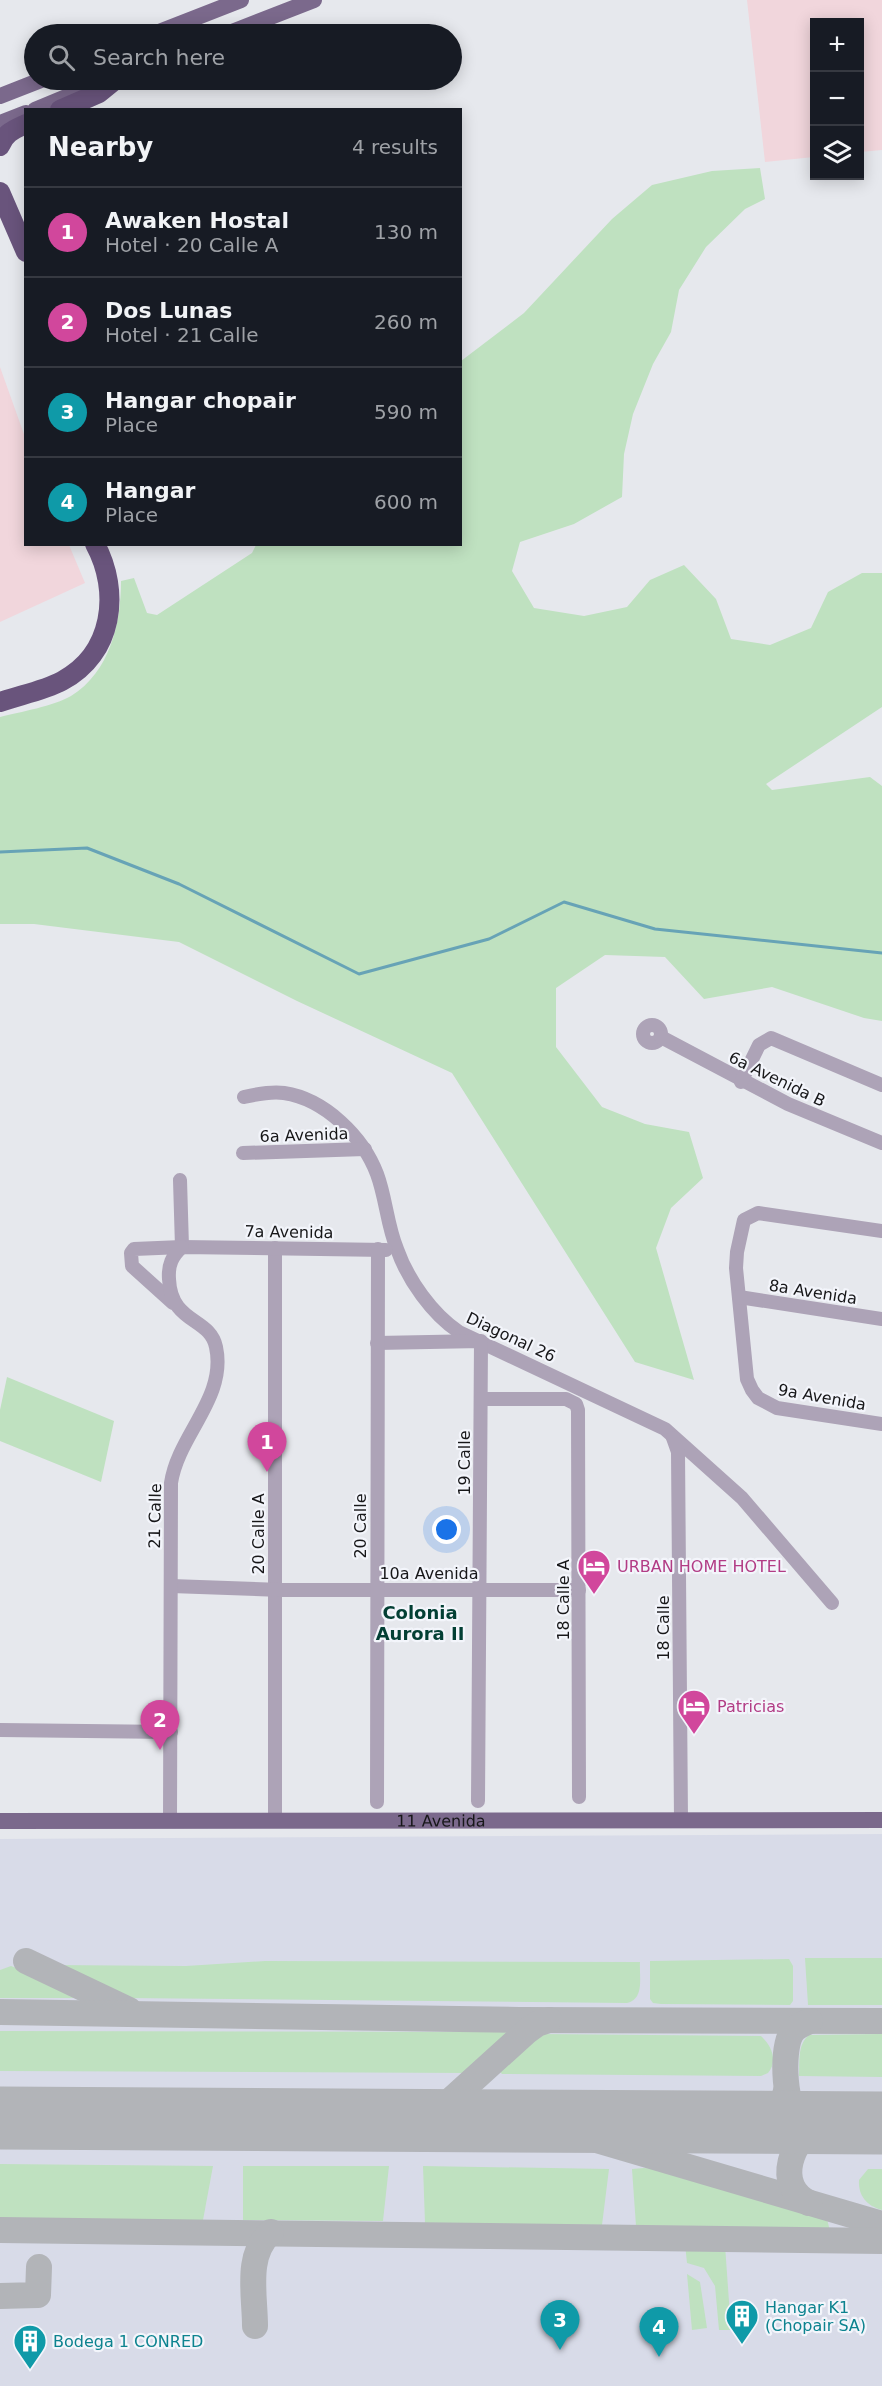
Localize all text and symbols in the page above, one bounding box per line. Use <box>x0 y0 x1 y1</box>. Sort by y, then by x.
map controls <box>810 18 864 180</box>
button: + <box>810 18 864 72</box>
search box <box>24 24 462 90</box>
icon: search <box>45 41 78 74</box>
text: Search here <box>93 45 225 70</box>
button: − <box>810 72 864 126</box>
button: layers <box>810 126 864 180</box>
text: Nearby <box>48 132 153 162</box>
text: 4 results <box>352 135 438 159</box>
text: Awaken Hostal <box>105 208 289 233</box>
text: 1 <box>61 220 74 244</box>
text: 130 m <box>374 220 438 244</box>
text: Hotel · 20 Calle A <box>105 233 279 257</box>
text: Dos Lunas <box>105 298 232 323</box>
text: 2 <box>61 310 74 334</box>
text: 260 m <box>374 310 438 334</box>
text: Hotel · 21 Calle <box>105 323 259 347</box>
text: Hangar chopair <box>105 388 296 413</box>
text: 3 <box>61 400 74 424</box>
text: 590 m <box>374 400 438 424</box>
text: Place <box>105 413 158 437</box>
text: Hangar <box>105 478 195 503</box>
text: 4 <box>61 490 74 514</box>
text: 600 m <box>374 490 438 514</box>
text: Place <box>105 503 158 527</box>
street label: 6a Avenida B <box>726 1047 828 1111</box>
street label: 6a Avenida <box>259 1124 349 1146</box>
street label: 7a Avenida <box>244 1222 334 1242</box>
street label: 8a Avenida <box>768 1276 858 1308</box>
street label: Diagonal 26 <box>463 1308 559 1366</box>
street label: 9a Avenida <box>777 1380 867 1414</box>
pin: 1 <box>248 1422 286 1472</box>
street label: 19 Calle <box>455 1430 474 1496</box>
street label: 21 Calle <box>145 1483 165 1549</box>
street label: 20 Calle A <box>249 1493 268 1575</box>
street label: 20 Calle <box>351 1493 370 1559</box>
your location <box>432 1515 461 1544</box>
hotel icon: URBAN HOME HOTEL <box>576 1548 612 1595</box>
place label: URBAN HOME HOTEL <box>617 1557 786 1576</box>
street label: 18 Calle A <box>554 1559 573 1641</box>
street label: 10a Avenida <box>379 1564 479 1583</box>
street label: 18 Calle <box>654 1595 673 1661</box>
district label: Colonia Aurora II <box>376 1602 464 1644</box>
hotel icon: Patricias <box>676 1688 712 1735</box>
place label: Patricias <box>717 1697 784 1716</box>
pin: 2 <box>140 1700 180 1750</box>
street label: 11 Avenida <box>396 1811 486 1830</box>
building icon: Hangar K1 (Chopair SA) <box>724 2298 760 2345</box>
place label: Hangar K1 (Chopair SA) <box>765 2298 866 2335</box>
pin: 3 <box>540 2300 580 2350</box>
pin: 4 <box>640 2308 678 2357</box>
building icon: Bodega 1 CONRED <box>12 2323 48 2370</box>
place label: Bodega 1 CONRED <box>53 2332 203 2351</box>

